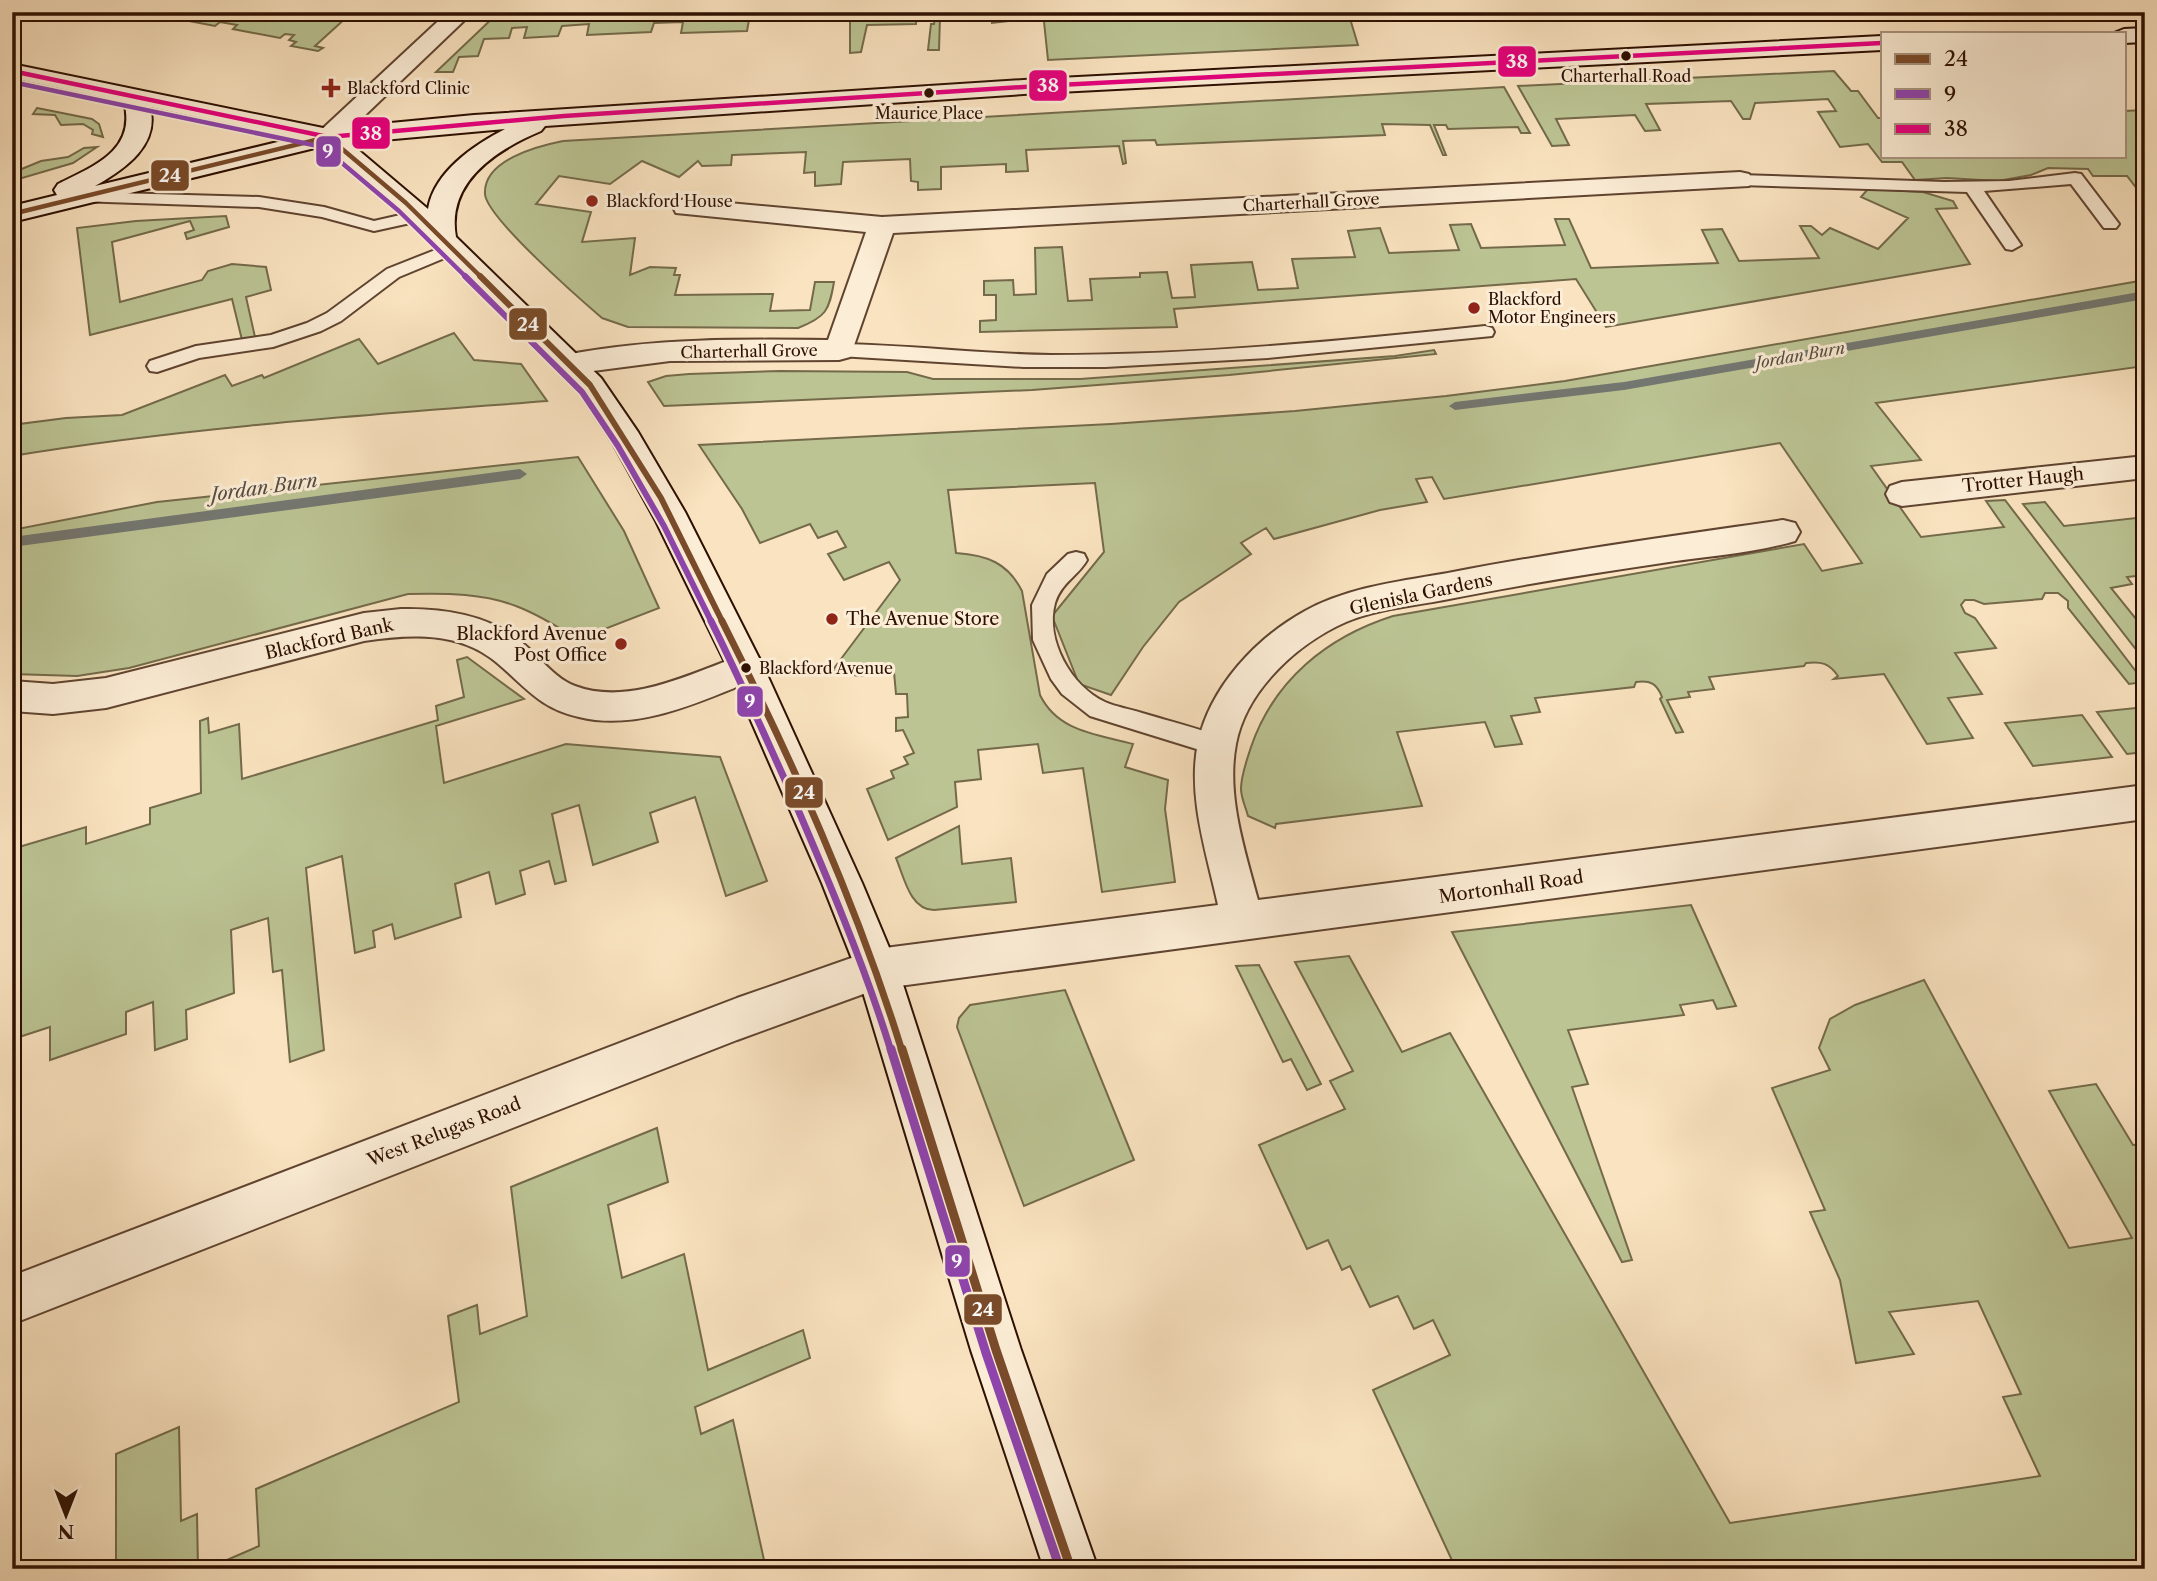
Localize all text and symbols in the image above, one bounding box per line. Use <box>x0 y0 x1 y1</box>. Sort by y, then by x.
legend <box>1881 32 2126 158</box>
line badge: 38 <box>1497 45 1537 78</box>
text: 24 <box>1944 46 1968 71</box>
marker: Charterhall Road <box>1619 49 1633 63</box>
text: 38 <box>1506 50 1528 73</box>
place label: Charterhall Road <box>1561 66 1692 86</box>
line badge: 38 <box>1028 69 1068 102</box>
text: 38 <box>1037 74 1059 97</box>
marker: Blackford Clinic <box>321 78 341 98</box>
place label: Blackford Clinic <box>347 78 470 98</box>
text: 9 <box>1944 82 1956 107</box>
marker: Maurice Place <box>922 86 936 100</box>
place label: Maurice Place <box>875 103 983 123</box>
line badge: 38 <box>351 116 391 150</box>
text: 38 <box>1944 116 1968 141</box>
text: 38 <box>360 122 382 145</box>
line badge: 9 <box>315 135 342 168</box>
text: 9 <box>322 140 334 163</box>
line badge: 24 <box>150 159 190 192</box>
text: 24 <box>159 164 181 187</box>
street label: Charterhall Grove <box>1242 188 1380 216</box>
place label: Blackford House <box>606 191 733 211</box>
marker: Blackford House <box>584 193 600 209</box>
place label: Blackford Motor Engineers <box>1488 289 1616 327</box>
marker: Blackford Motor Engineers <box>1466 300 1482 316</box>
line badge: 24 <box>508 307 548 341</box>
text: 24 <box>517 313 539 336</box>
water label: Jordan Burn <box>1749 337 1846 374</box>
street label: Charterhall Grove <box>680 340 818 362</box>
street label: Trotter Haugh <box>1961 463 2085 497</box>
water label: Jordan Burn <box>204 469 319 507</box>
street label: Glenisla Gardens <box>1348 568 1494 620</box>
place label: The Avenue Store <box>846 608 999 630</box>
marker: The Avenue Store <box>824 611 840 627</box>
street label: Blackford Bank <box>263 613 397 664</box>
place label: Blackford Avenue Post Office <box>456 623 607 666</box>
marker: Blackford Avenue Post Office <box>613 636 629 652</box>
place label: Blackford Avenue <box>759 658 893 678</box>
marker: Blackford Avenue <box>739 661 753 675</box>
line badge: 9 <box>736 685 764 718</box>
text: 9 <box>744 690 756 713</box>
line badge: 24 <box>784 776 824 809</box>
text: 24 <box>793 781 815 804</box>
street label: Mortonhall Road <box>1437 866 1585 908</box>
street label: West Relugas Road <box>363 1093 524 1172</box>
line badge: 9 <box>944 1244 971 1278</box>
text: 9 <box>951 1250 963 1273</box>
line badge: 24 <box>963 1293 1003 1326</box>
text: 24 <box>972 1298 994 1321</box>
north arrow <box>32 1480 102 1550</box>
text: N <box>58 1520 74 1543</box>

